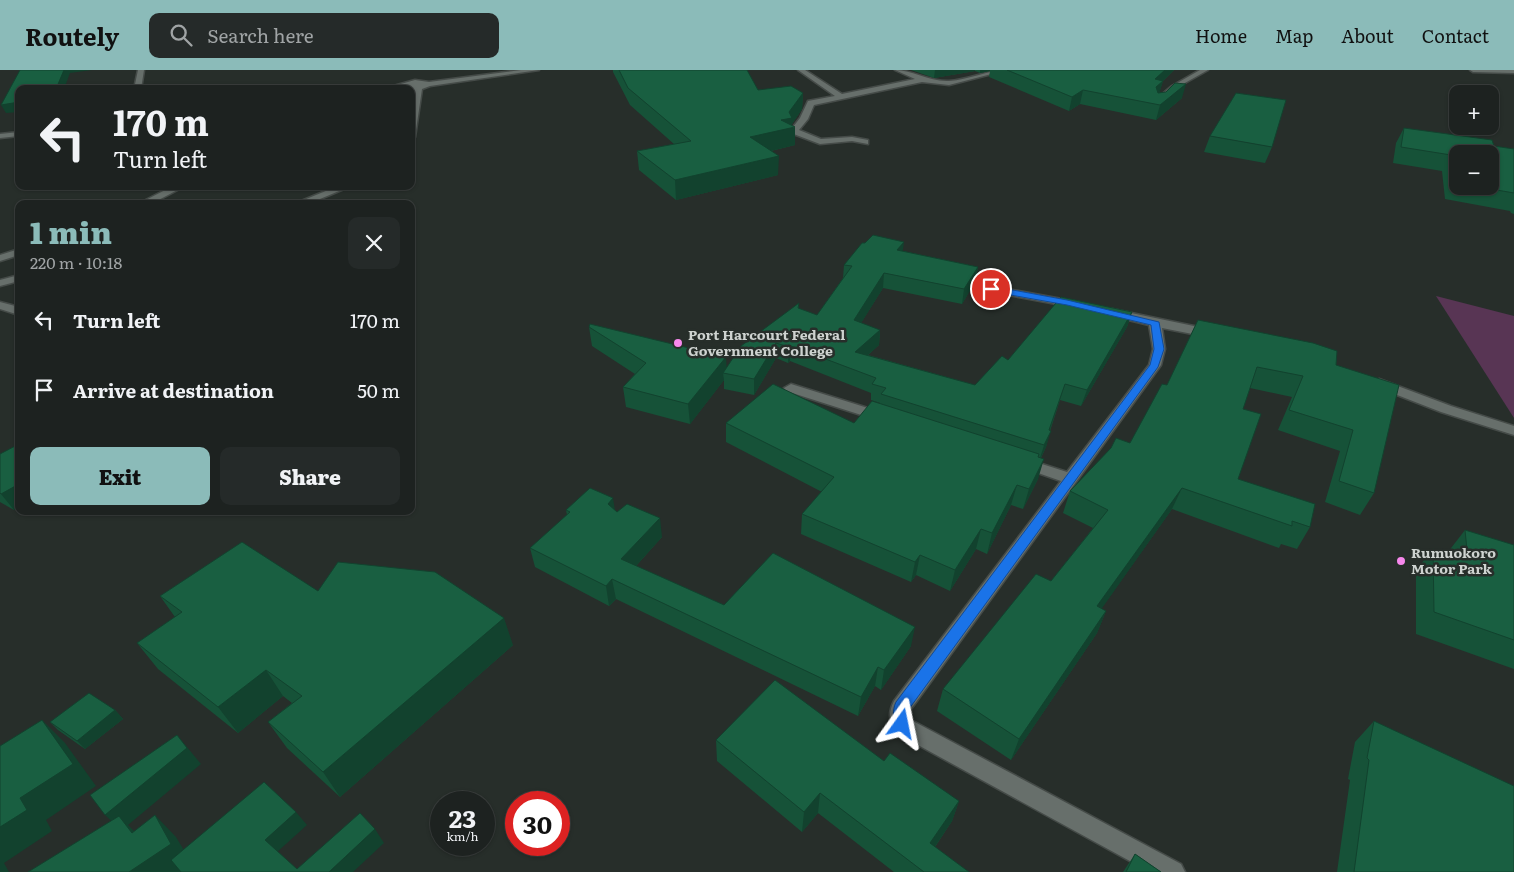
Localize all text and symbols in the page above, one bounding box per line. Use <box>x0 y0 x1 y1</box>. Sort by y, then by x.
search box <box>149 13 499 58</box>
text: Routely <box>25 18 119 53</box>
icon: search <box>167 21 195 49</box>
text: Search here <box>207 21 314 49</box>
text: Home <box>1195 22 1247 49</box>
text: Map <box>1275 22 1313 49</box>
text: About <box>1341 22 1394 49</box>
text: Contact <box>1422 22 1489 49</box>
map controls <box>1449 85 1499 195</box>
button: + <box>1449 85 1499 135</box>
text: 170 m <box>113 95 209 147</box>
icon: left <box>30 105 95 170</box>
text: Turn left <box>113 142 207 175</box>
button: − <box>1449 145 1499 195</box>
text: 1 min <box>30 209 112 253</box>
button: close <box>348 217 400 269</box>
text: 220 m · 10:18 <box>30 250 122 274</box>
pin <box>970 268 1012 310</box>
icon: arrive <box>977 275 1005 303</box>
icon: left <box>30 306 58 334</box>
text: Turn left <box>73 306 160 334</box>
text: 170 m <box>350 306 400 334</box>
place label: Port Harcourt Federal Government College <box>688 324 845 360</box>
marker: Port Harcourt Federal Government College <box>672 337 684 349</box>
icon: arrive <box>30 376 58 404</box>
text: Arrive at destination <box>73 376 274 404</box>
text: 50 m <box>357 376 400 404</box>
button: Exit <box>30 447 210 505</box>
button: Share <box>220 447 400 505</box>
place label: Rumuokoro Motor Park <box>1411 542 1496 578</box>
marker: Rumuokoro Motor Park <box>1395 555 1407 567</box>
position arrow <box>875 697 927 749</box>
speed limit sign: 30 <box>505 791 570 856</box>
text: 23 <box>449 799 476 836</box>
text: km/h <box>447 827 478 845</box>

